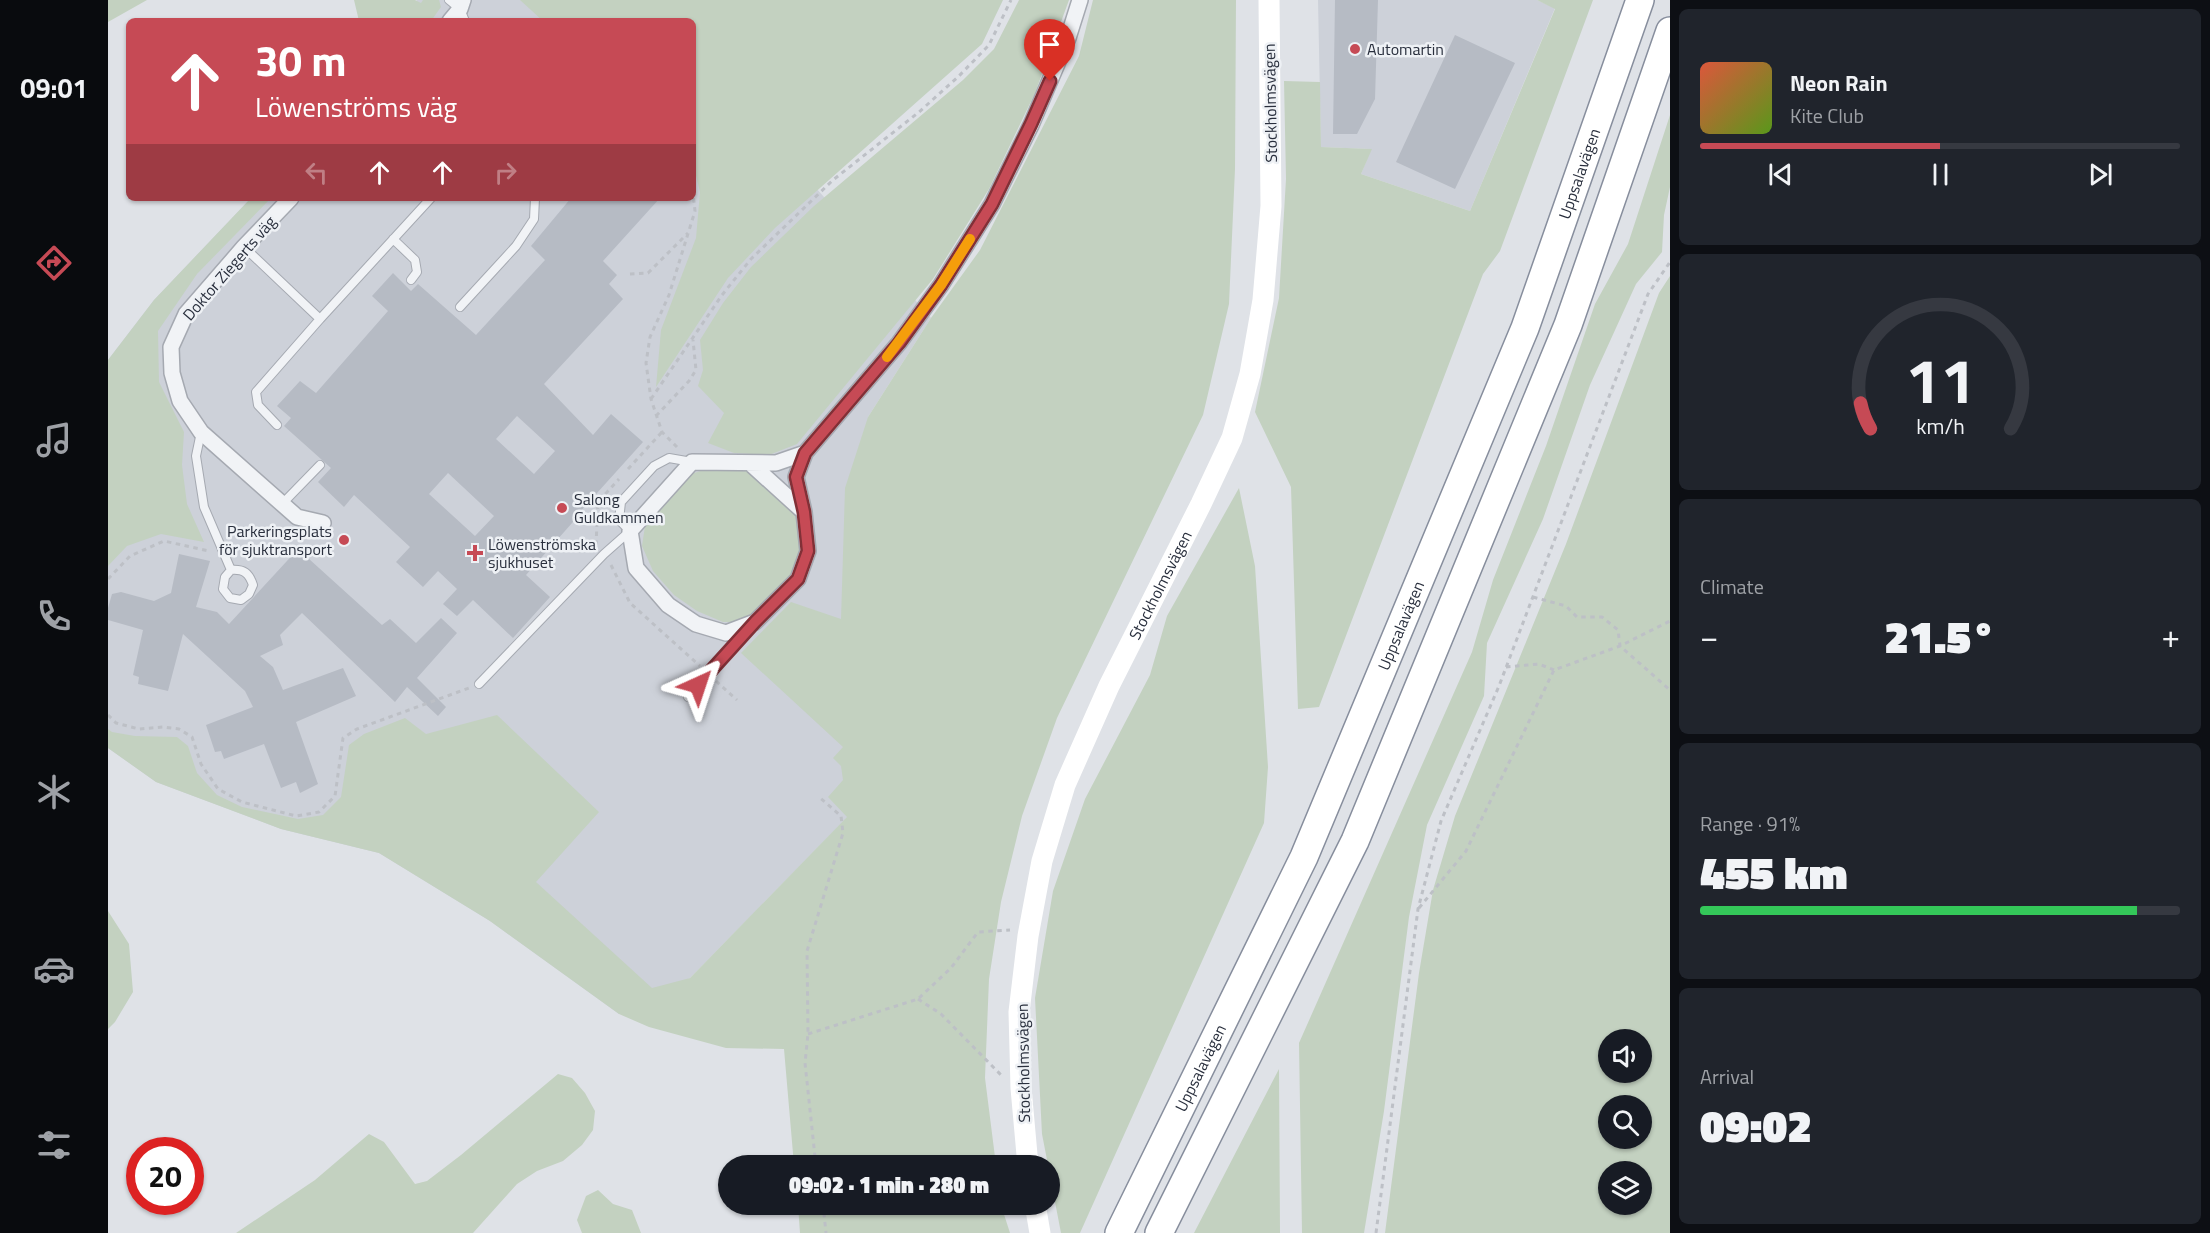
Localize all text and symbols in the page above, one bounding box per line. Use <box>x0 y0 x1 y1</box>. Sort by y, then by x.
pin <box>1024 19 1075 81</box>
text: 30 m <box>255 28 347 92</box>
icon: arrive <box>1033 28 1066 61</box>
place label: Automartin <box>1367 37 1444 61</box>
icon: ahead <box>156 42 234 120</box>
marker: Automartin <box>1348 42 1362 56</box>
street label: Stockholmsvägen <box>1257 43 1283 163</box>
text: Neon Rain <box>1790 66 1888 100</box>
text: 09:01 <box>20 67 88 108</box>
text: Löwenströms väg <box>255 86 457 127</box>
text: Kite Club <box>1790 100 1864 131</box>
street label: Uppsalavägen <box>1552 125 1606 222</box>
icon: left <box>300 156 333 189</box>
icon: ahead <box>363 156 396 189</box>
icon: ahead <box>426 156 459 189</box>
icon: right <box>489 156 522 189</box>
icon: previous <box>1764 158 1797 191</box>
icon: pause <box>1924 158 1957 191</box>
icon: next <box>2084 158 2117 191</box>
street label: Doktor Ziegerts väg <box>177 210 281 326</box>
icon: directions <box>33 242 75 284</box>
text: 11 <box>1905 332 1975 427</box>
text: km/h <box>1916 410 1964 442</box>
icon: music <box>33 419 75 461</box>
place label: Salong Guldkammen <box>574 487 664 529</box>
marker: Salong Guldkammen <box>555 501 569 515</box>
place label: Parkeringsplats för sjuktransport <box>219 519 332 561</box>
street label: Stockholmsvägen <box>1122 526 1198 644</box>
place label: Löwenströmska sjukhuset <box>488 532 596 574</box>
marker: Parkeringsplats för sjuktransport <box>337 533 351 547</box>
marker: Löwenströmska sjukhuset <box>466 544 484 562</box>
text: Climate <box>1700 571 1764 602</box>
street label: Uppsalavägen <box>1371 577 1430 674</box>
icon: phone <box>33 595 75 637</box>
text: 21.5° <box>1884 602 1996 670</box>
text: − <box>1700 611 1718 661</box>
text: + <box>2162 611 2180 661</box>
position arrow <box>666 653 730 717</box>
icon: climate <box>33 771 75 813</box>
text: Range · 91% <box>1700 808 1800 839</box>
text: 455 km <box>1700 838 1848 906</box>
icon: car <box>33 948 75 990</box>
street label: Stockholmsvägen <box>1010 1003 1036 1123</box>
street label: Uppsalavägen <box>1169 1020 1232 1116</box>
map controls <box>1598 1029 1652 1215</box>
button: sound <box>1598 1029 1652 1083</box>
text: Arrival <box>1700 1061 1754 1092</box>
text: 09:02 <box>1700 1091 1812 1159</box>
button: search <box>1598 1095 1652 1149</box>
icon: filters <box>33 1124 75 1166</box>
speed limit sign: 20 <box>126 1137 204 1215</box>
button: layers <box>1598 1161 1652 1215</box>
text: 09:02 · 1 min · 280 m <box>789 1168 989 1202</box>

